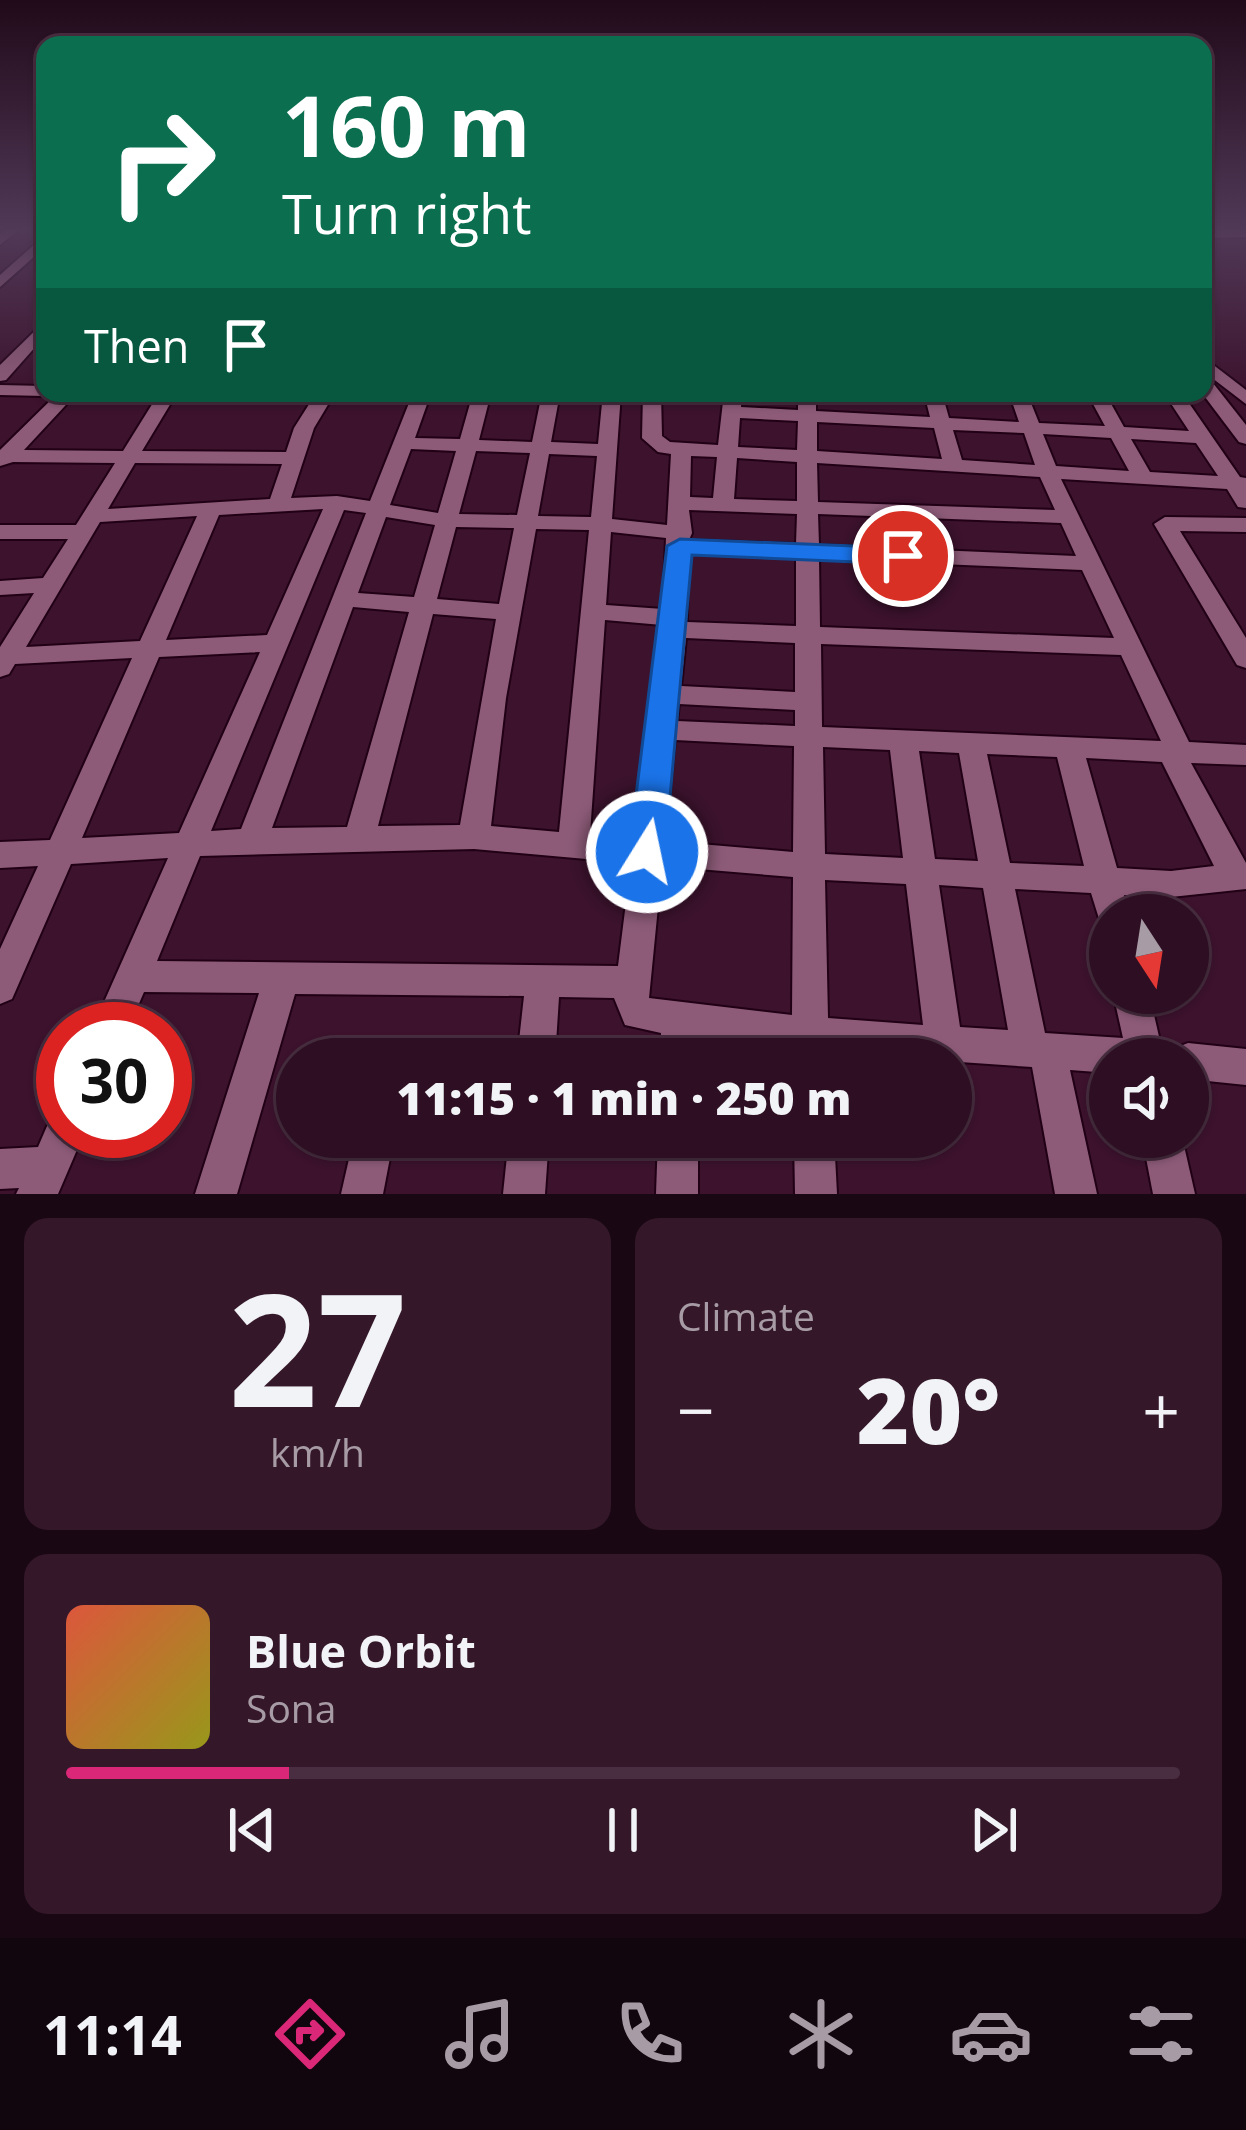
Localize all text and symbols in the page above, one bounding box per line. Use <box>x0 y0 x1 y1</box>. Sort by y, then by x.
text: 160 m <box>282 67 530 182</box>
icon: right <box>84 84 240 240</box>
text: Turn right <box>282 176 531 250</box>
icon: arrive <box>213 312 279 378</box>
text: Then <box>84 315 189 376</box>
pin <box>852 505 954 607</box>
icon: arrive <box>870 523 936 589</box>
position arrow <box>584 789 710 915</box>
north arrow <box>1089 894 1209 1014</box>
map controls <box>1089 894 1209 1158</box>
speed limit sign: 30 <box>36 1002 192 1158</box>
button: sound <box>1089 1038 1209 1158</box>
text: 11:15 · 1 min · 250 m <box>397 1067 851 1128</box>
text: 27 <box>228 1240 407 1453</box>
text: Climate <box>677 1289 815 1342</box>
text: 20° <box>857 1348 1000 1470</box>
text: − <box>677 1364 715 1454</box>
text: + <box>1142 1364 1180 1454</box>
text: km/h <box>270 1425 365 1478</box>
text: Blue Orbit <box>246 1620 476 1681</box>
text: Sona <box>246 1681 336 1734</box>
icon: previous <box>219 1797 285 1863</box>
icon: pause <box>590 1797 656 1863</box>
icon: next <box>961 1797 1027 1863</box>
icon: directions <box>268 1992 352 2076</box>
icon: music <box>438 1992 522 2076</box>
icon: phone <box>608 1992 692 2076</box>
icon: climate <box>779 1992 863 2076</box>
icon: car <box>949 1992 1033 2076</box>
icon: filters <box>1119 1992 1203 2076</box>
text: 11:14 <box>43 1997 182 2071</box>

